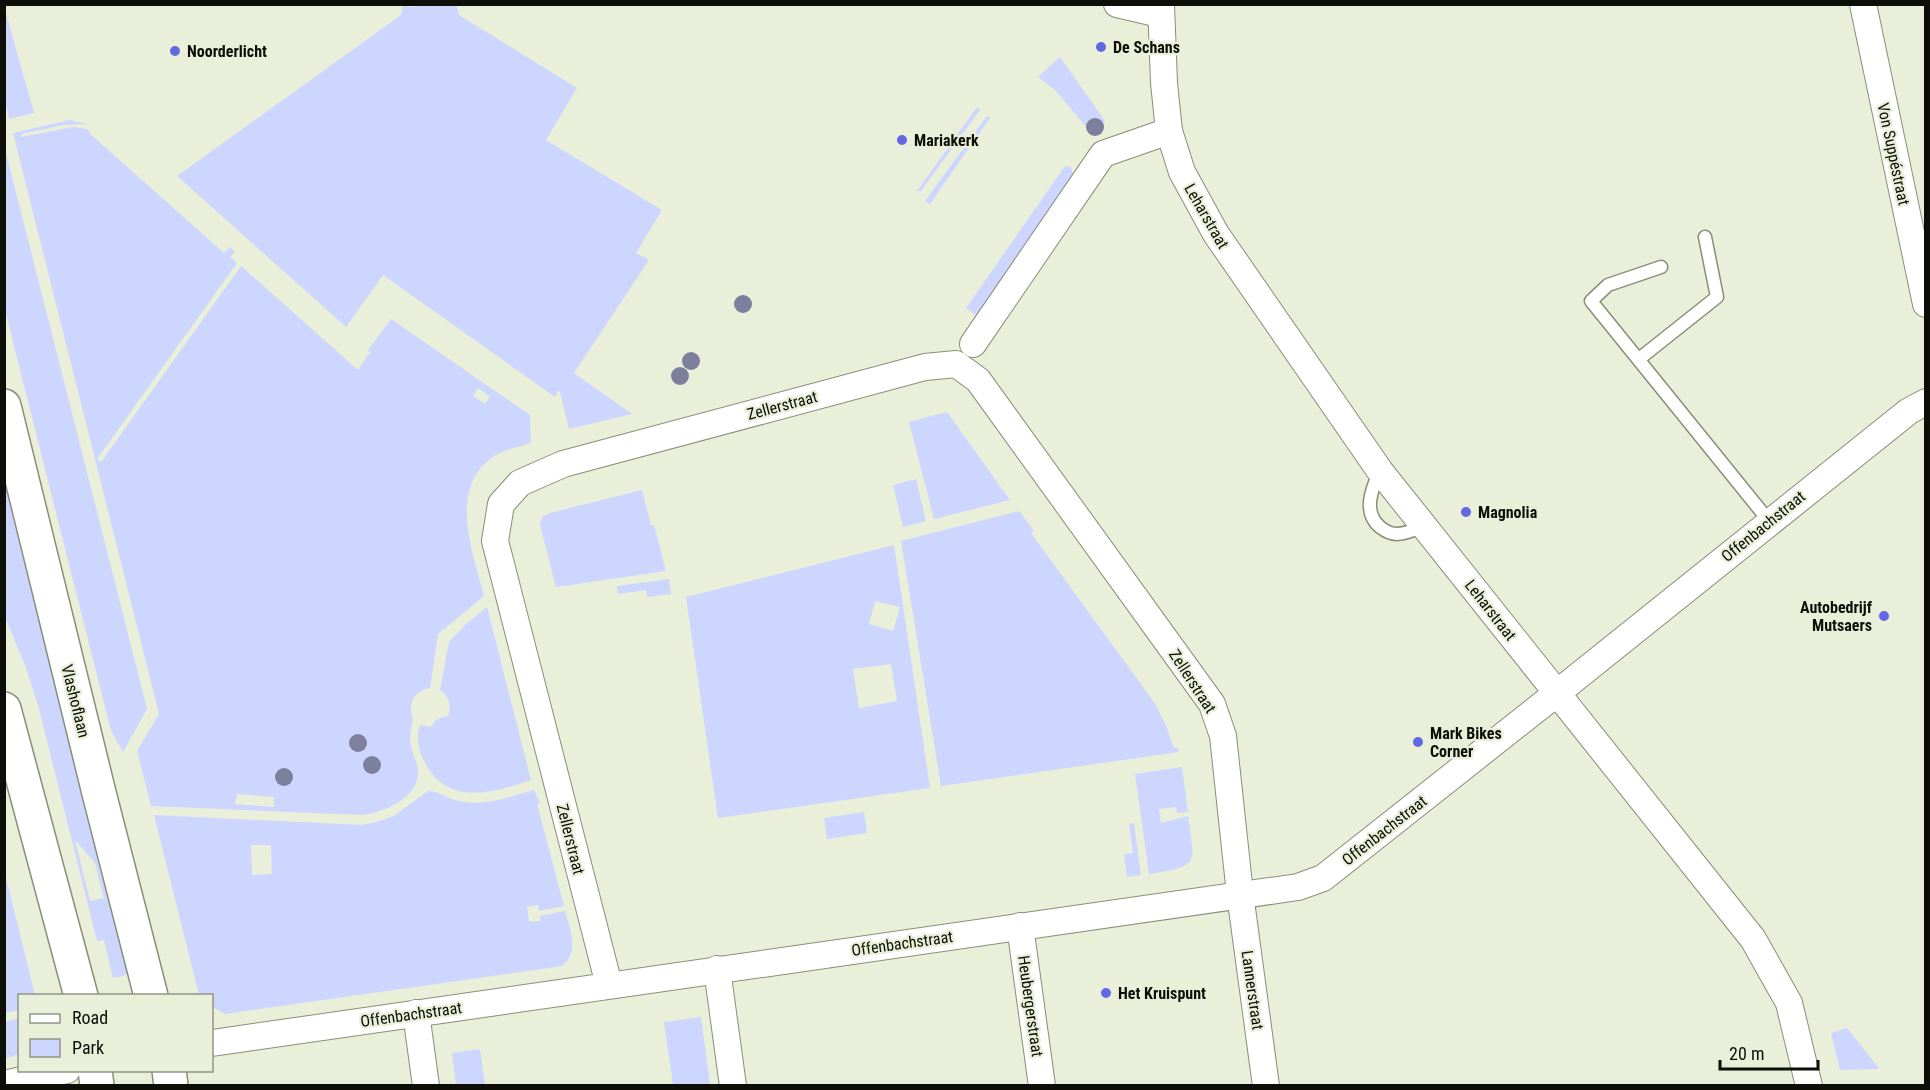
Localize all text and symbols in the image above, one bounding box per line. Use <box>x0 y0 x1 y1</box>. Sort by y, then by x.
place label: De Schans <box>1113 38 1180 57</box>
marker: De Schans <box>1094 40 1108 54</box>
place label: Noorderlicht <box>187 42 267 61</box>
marker: Noorderlicht <box>168 44 182 58</box>
street label: Von Suppéstraat <box>1873 101 1914 207</box>
place label: Mariakerk <box>914 131 979 150</box>
marker: Mariakerk <box>895 133 909 147</box>
street label: Leharstraat <box>1180 180 1233 252</box>
street label: Zellerstraat <box>745 387 820 424</box>
street label: Offenbachstraat <box>1718 487 1809 566</box>
place label: Magnolia <box>1478 503 1538 522</box>
marker: Magnolia <box>1459 505 1473 519</box>
street label: Leharstraat <box>1461 576 1520 645</box>
place label: Autobedrijf Mutsaers <box>1800 598 1873 635</box>
marker: Autobedrijf Mutsaers <box>1877 609 1891 623</box>
street label: Zellerstraat <box>1165 646 1220 717</box>
street label: Vlashoflaan <box>57 663 94 740</box>
place label: Mark Bikes Corner <box>1430 724 1502 761</box>
marker: Mark Bikes Corner <box>1411 735 1425 749</box>
street label: Offenbachstraat <box>1338 791 1431 869</box>
street label: Zellerstraat <box>553 802 589 877</box>
street label: Offenbachstraat <box>850 927 954 960</box>
street label: Lannerstraat <box>1238 949 1268 1031</box>
street label: Heubergerstraat <box>1014 954 1047 1058</box>
place label: Het Kruispunt <box>1118 984 1206 1003</box>
marker: Het Kruispunt <box>1099 986 1113 1000</box>
legend <box>18 994 213 1072</box>
street label: Offenbachstraat <box>359 998 463 1031</box>
text: Road <box>72 1007 108 1028</box>
scale bar <box>1720 1033 1818 1071</box>
text: Park <box>72 1037 104 1058</box>
text: 20 m <box>1729 1043 1764 1064</box>

